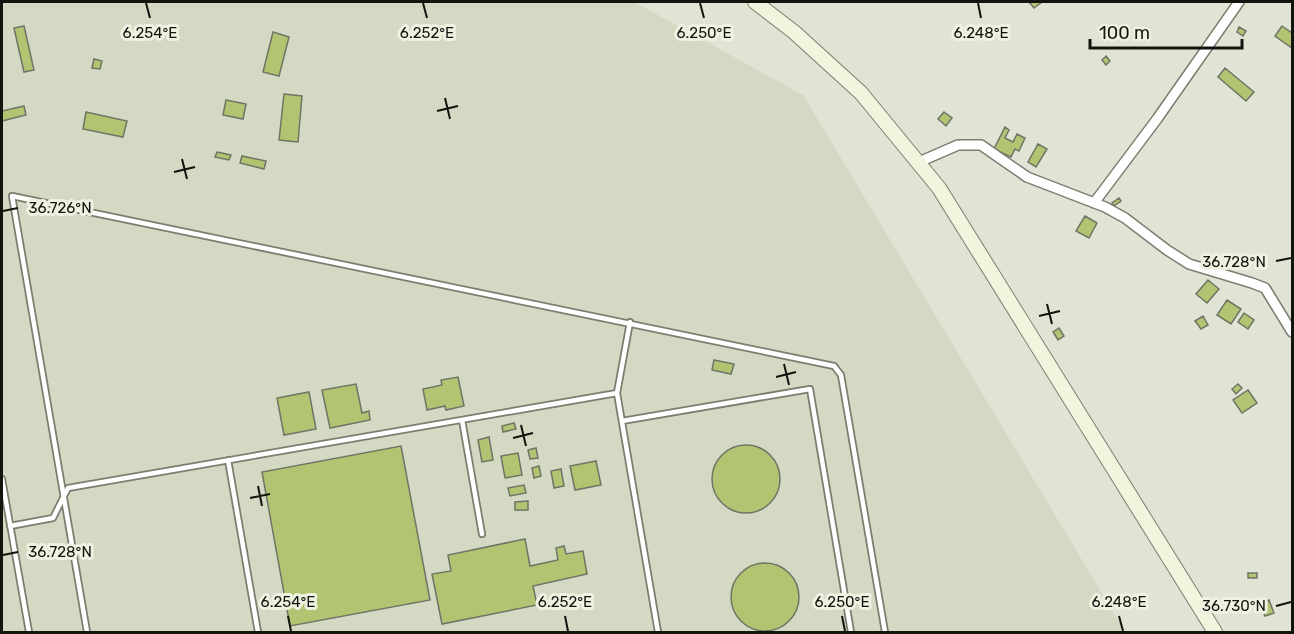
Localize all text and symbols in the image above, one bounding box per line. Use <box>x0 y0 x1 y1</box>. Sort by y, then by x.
scale bar <box>1090 12 1242 50</box>
text: 100 m <box>1099 22 1150 44</box>
text: 6.254°E <box>123 24 177 42</box>
text: 6.252°E <box>400 24 454 42</box>
text: 6.250°E <box>677 24 731 42</box>
text: 6.248°E <box>953 24 1009 42</box>
text: 36.726°N <box>28 199 92 217</box>
text: 36.728°N <box>1202 253 1266 271</box>
text: 36.728°N <box>28 543 92 561</box>
text: 6.254°E <box>261 593 315 611</box>
text: 6.252°E <box>538 593 592 611</box>
text: 6.250°E <box>815 593 869 611</box>
text: 6.248°E <box>1091 593 1147 611</box>
text: 36.730°N <box>1202 597 1266 615</box>

